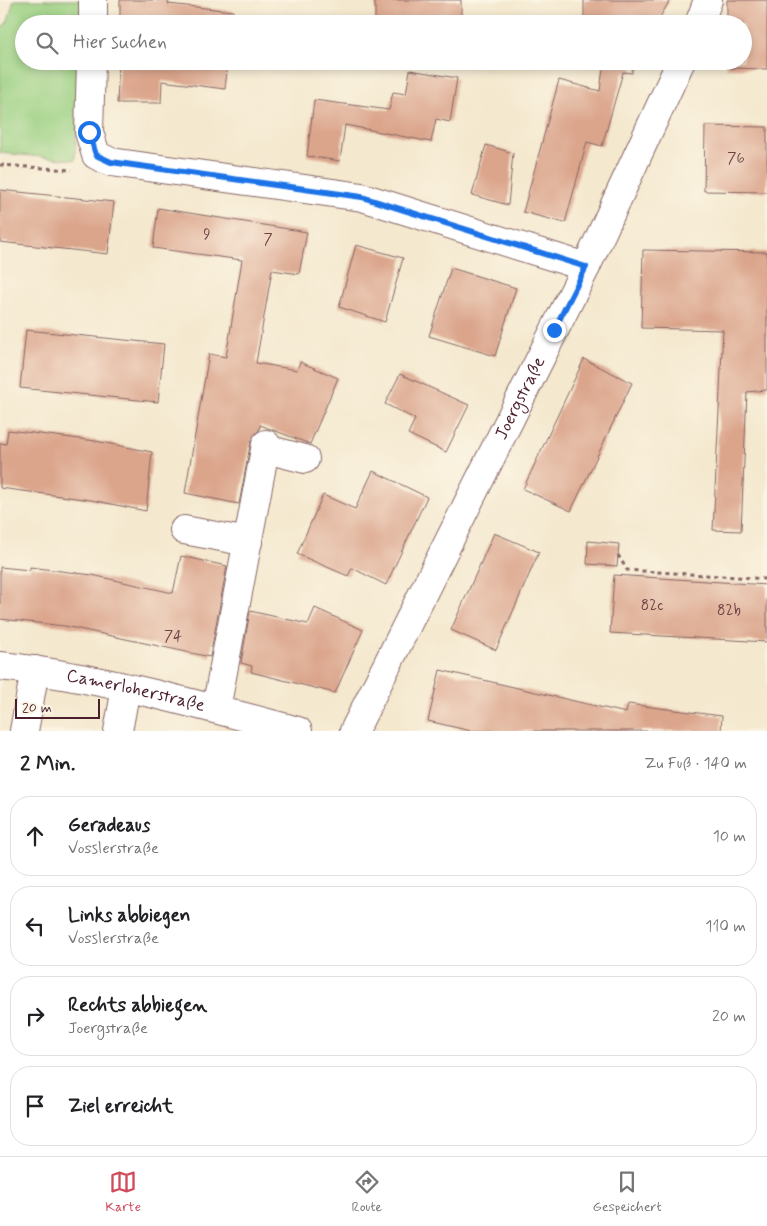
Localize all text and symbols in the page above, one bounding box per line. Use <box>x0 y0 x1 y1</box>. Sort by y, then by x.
search box <box>15 15 752 70</box>
icon: search <box>33 29 61 57</box>
text: Hier suchen <box>73 30 167 55</box>
route start <box>78 121 101 144</box>
house number: 76 <box>727 149 745 169</box>
house number: 9 <box>203 225 211 245</box>
house number: 7 <box>263 230 273 250</box>
route end <box>543 319 566 342</box>
street label: Joergstraße <box>490 353 551 444</box>
house number: 82c <box>641 596 663 616</box>
house number: 82b <box>717 601 741 621</box>
house number: 74 <box>164 627 182 647</box>
street label: Camerloherstraße <box>64 664 208 718</box>
scale bar <box>15 696 100 719</box>
text: 20 m <box>22 699 52 717</box>
text: 2 Min. <box>20 750 75 778</box>
text: Zu Fuß · 140 m <box>644 753 747 774</box>
text: Geradeaus <box>68 813 150 838</box>
icon: ahead <box>21 822 49 850</box>
text: 10 m <box>713 826 746 847</box>
text: Vosslerstraße <box>68 838 159 859</box>
text: Links abbiegen <box>68 903 190 928</box>
icon: left <box>21 912 49 940</box>
text: 110 m <box>705 916 746 937</box>
text: Vosslerstraße <box>68 928 159 949</box>
text: Rechts abbiegen <box>68 993 207 1018</box>
icon: right <box>21 1002 49 1030</box>
text: 20 m <box>712 1006 746 1027</box>
text: Joergstraße <box>68 1018 148 1039</box>
icon: arrive <box>21 1092 49 1120</box>
text: Ziel erreicht <box>68 1094 173 1119</box>
tab: Karte <box>105 1168 141 1216</box>
tab: Route <box>351 1168 382 1216</box>
tab: Gespeichert <box>592 1168 662 1216</box>

